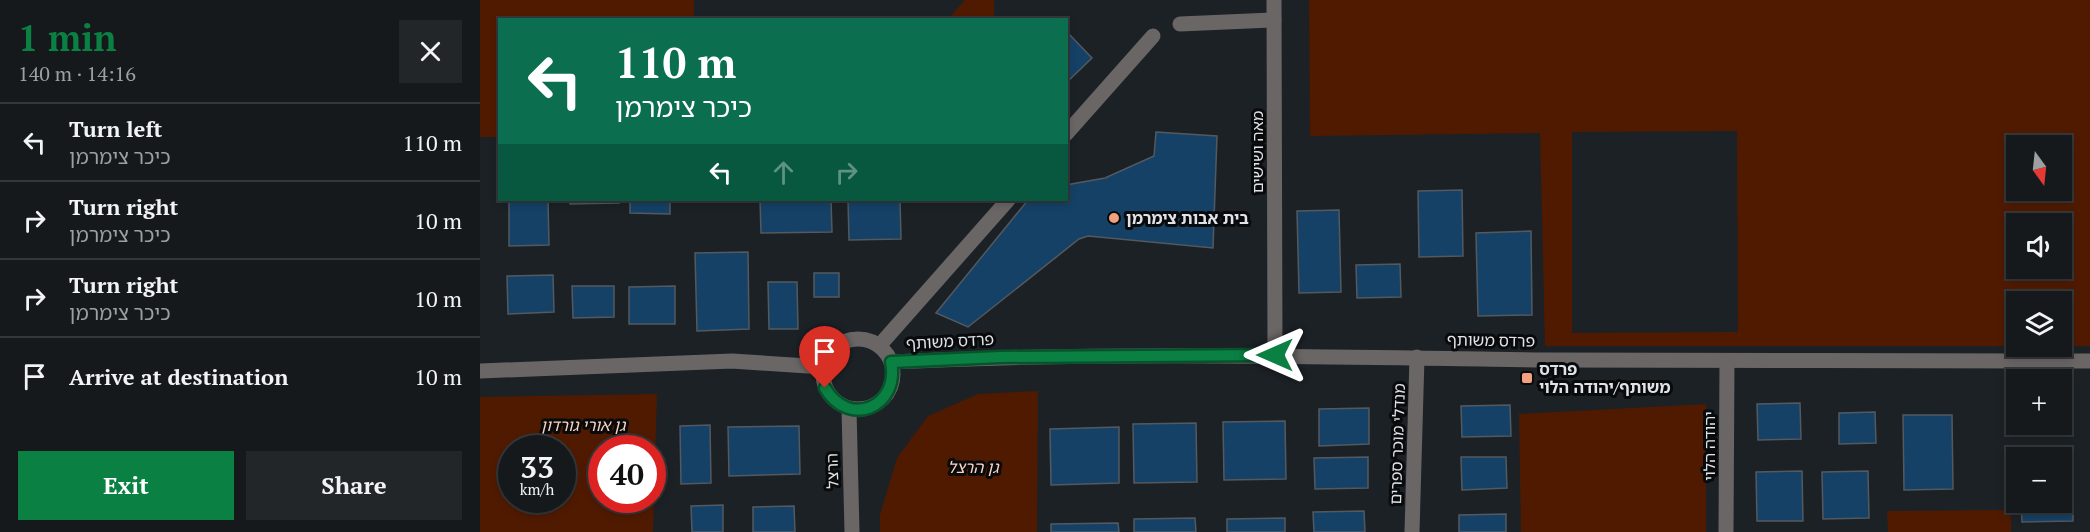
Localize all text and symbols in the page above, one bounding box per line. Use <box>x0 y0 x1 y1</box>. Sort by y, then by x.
text: 1 min <box>18 14 116 61</box>
button: close <box>399 20 462 83</box>
text: 110 m <box>615 34 736 90</box>
icon: left <box>516 42 594 120</box>
text: 140 m · 14:16 <box>18 60 136 87</box>
text: כיכר צימרמן <box>615 89 752 125</box>
street label: מאה ושישים <box>1246 111 1268 193</box>
text: Turn left <box>69 114 162 143</box>
icon: left <box>18 126 51 159</box>
text: 110 m <box>402 128 462 157</box>
north arrow <box>2006 135 2072 201</box>
map controls <box>2006 135 2072 513</box>
text: כיכר צימרמן <box>69 143 170 170</box>
icon: left <box>704 156 737 189</box>
icon: ahead <box>767 156 800 189</box>
icon: right <box>830 156 863 189</box>
text: Turn right <box>69 192 178 221</box>
icon: right <box>18 204 51 237</box>
text: 10 m <box>414 206 462 235</box>
place label: בית אבות צימרמן <box>1126 207 1249 229</box>
marker: בית אבות צימרמן <box>1107 211 1121 225</box>
button: sound <box>2006 213 2072 279</box>
text: כיכר צימרמן <box>69 221 170 248</box>
text: Turn right <box>69 270 178 299</box>
icon: right <box>18 282 51 315</box>
text: 10 m <box>414 284 462 313</box>
button: layers <box>2006 291 2072 357</box>
text: כיכר צימרמן <box>69 299 170 326</box>
position arrow <box>1243 323 1307 387</box>
pin <box>799 326 850 388</box>
street label: פרדס משותף <box>905 328 995 354</box>
street label: פרדס משותף <box>1447 328 1535 352</box>
icon: arrive <box>808 335 841 368</box>
place label: פרדס משותף/יהודה הלוי <box>1539 358 1671 398</box>
icon: arrive <box>18 360 51 393</box>
text: Arrive at destination <box>69 362 288 391</box>
text: 10 m <box>414 362 462 391</box>
button: + <box>2006 369 2072 435</box>
marker: פרדס משותף/יהודה הלוי <box>1520 371 1534 385</box>
street label: מנדלי מוכר ספרים <box>1384 383 1410 505</box>
street label: יהודה הלוי <box>1698 411 1720 481</box>
park label: גן אורי גורדון <box>541 414 626 436</box>
speed limit sign: 40 <box>588 435 666 513</box>
text: 33 <box>520 447 554 487</box>
button: − <box>2006 447 2072 513</box>
button: Exit <box>18 451 234 520</box>
button: Share <box>246 451 462 520</box>
street label: הרצל <box>820 453 844 489</box>
park label: גן הרצל <box>948 456 999 478</box>
text: km/h <box>520 479 554 499</box>

